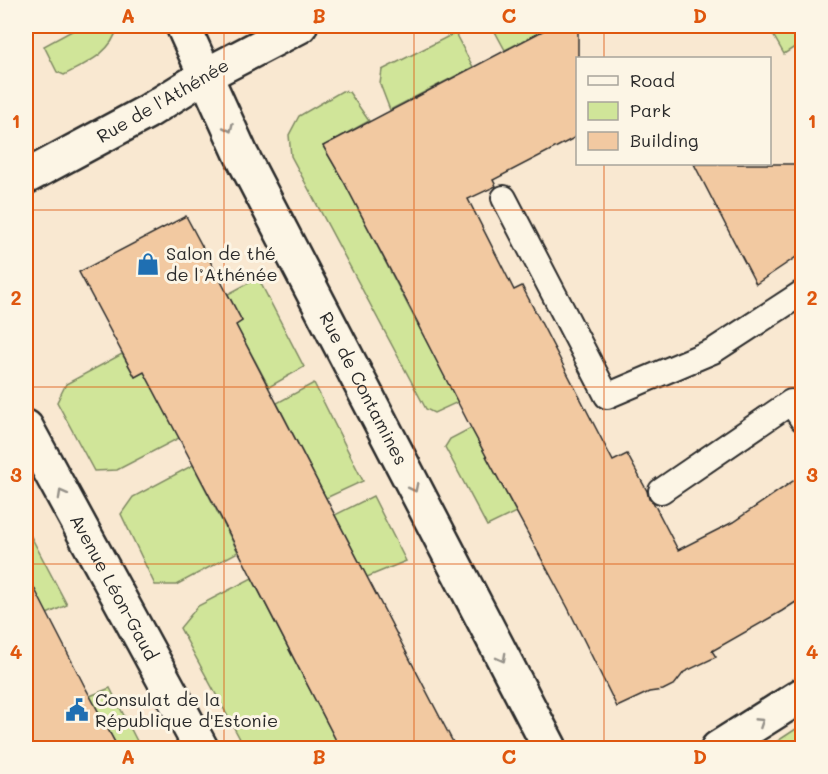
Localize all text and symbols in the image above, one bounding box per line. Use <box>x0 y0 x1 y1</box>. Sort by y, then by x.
text: A <box>121 2 135 28</box>
text: B <box>312 2 326 28</box>
text: C <box>502 2 517 28</box>
text: D <box>693 2 707 28</box>
street label: Rue de l'Athénée <box>92 52 233 148</box>
legend <box>576 57 771 165</box>
text: Road <box>630 68 675 92</box>
text: Park <box>630 98 671 122</box>
text: 1 <box>12 107 20 133</box>
text: 1 <box>808 107 816 133</box>
one-way arrow <box>222 122 234 133</box>
text: Building <box>630 128 698 152</box>
place label: Salon de thé de l’Athénée <box>166 241 278 286</box>
shop icon: Salon de thé de l’Athénée <box>135 251 161 277</box>
text: 2 <box>10 284 22 310</box>
text: 2 <box>806 284 818 310</box>
street label: Rue de Contamines <box>314 308 414 469</box>
text: 3 <box>10 461 22 487</box>
text: 3 <box>806 461 818 487</box>
one-way arrow <box>407 482 419 493</box>
one-way arrow <box>58 490 69 501</box>
street label: Avenue Léon-Gaud <box>65 510 164 664</box>
text: 4 <box>10 638 23 664</box>
text: 4 <box>806 638 819 664</box>
one-way arrow <box>495 651 507 662</box>
place label: Consulat de la République d'Estonie <box>95 687 278 732</box>
public building icon: Consulat de la République d'Estonie <box>64 697 90 723</box>
one-way arrow <box>754 718 765 729</box>
text: A <box>121 743 135 769</box>
text: B <box>312 743 326 769</box>
text: C <box>502 743 517 769</box>
text: D <box>693 743 707 769</box>

